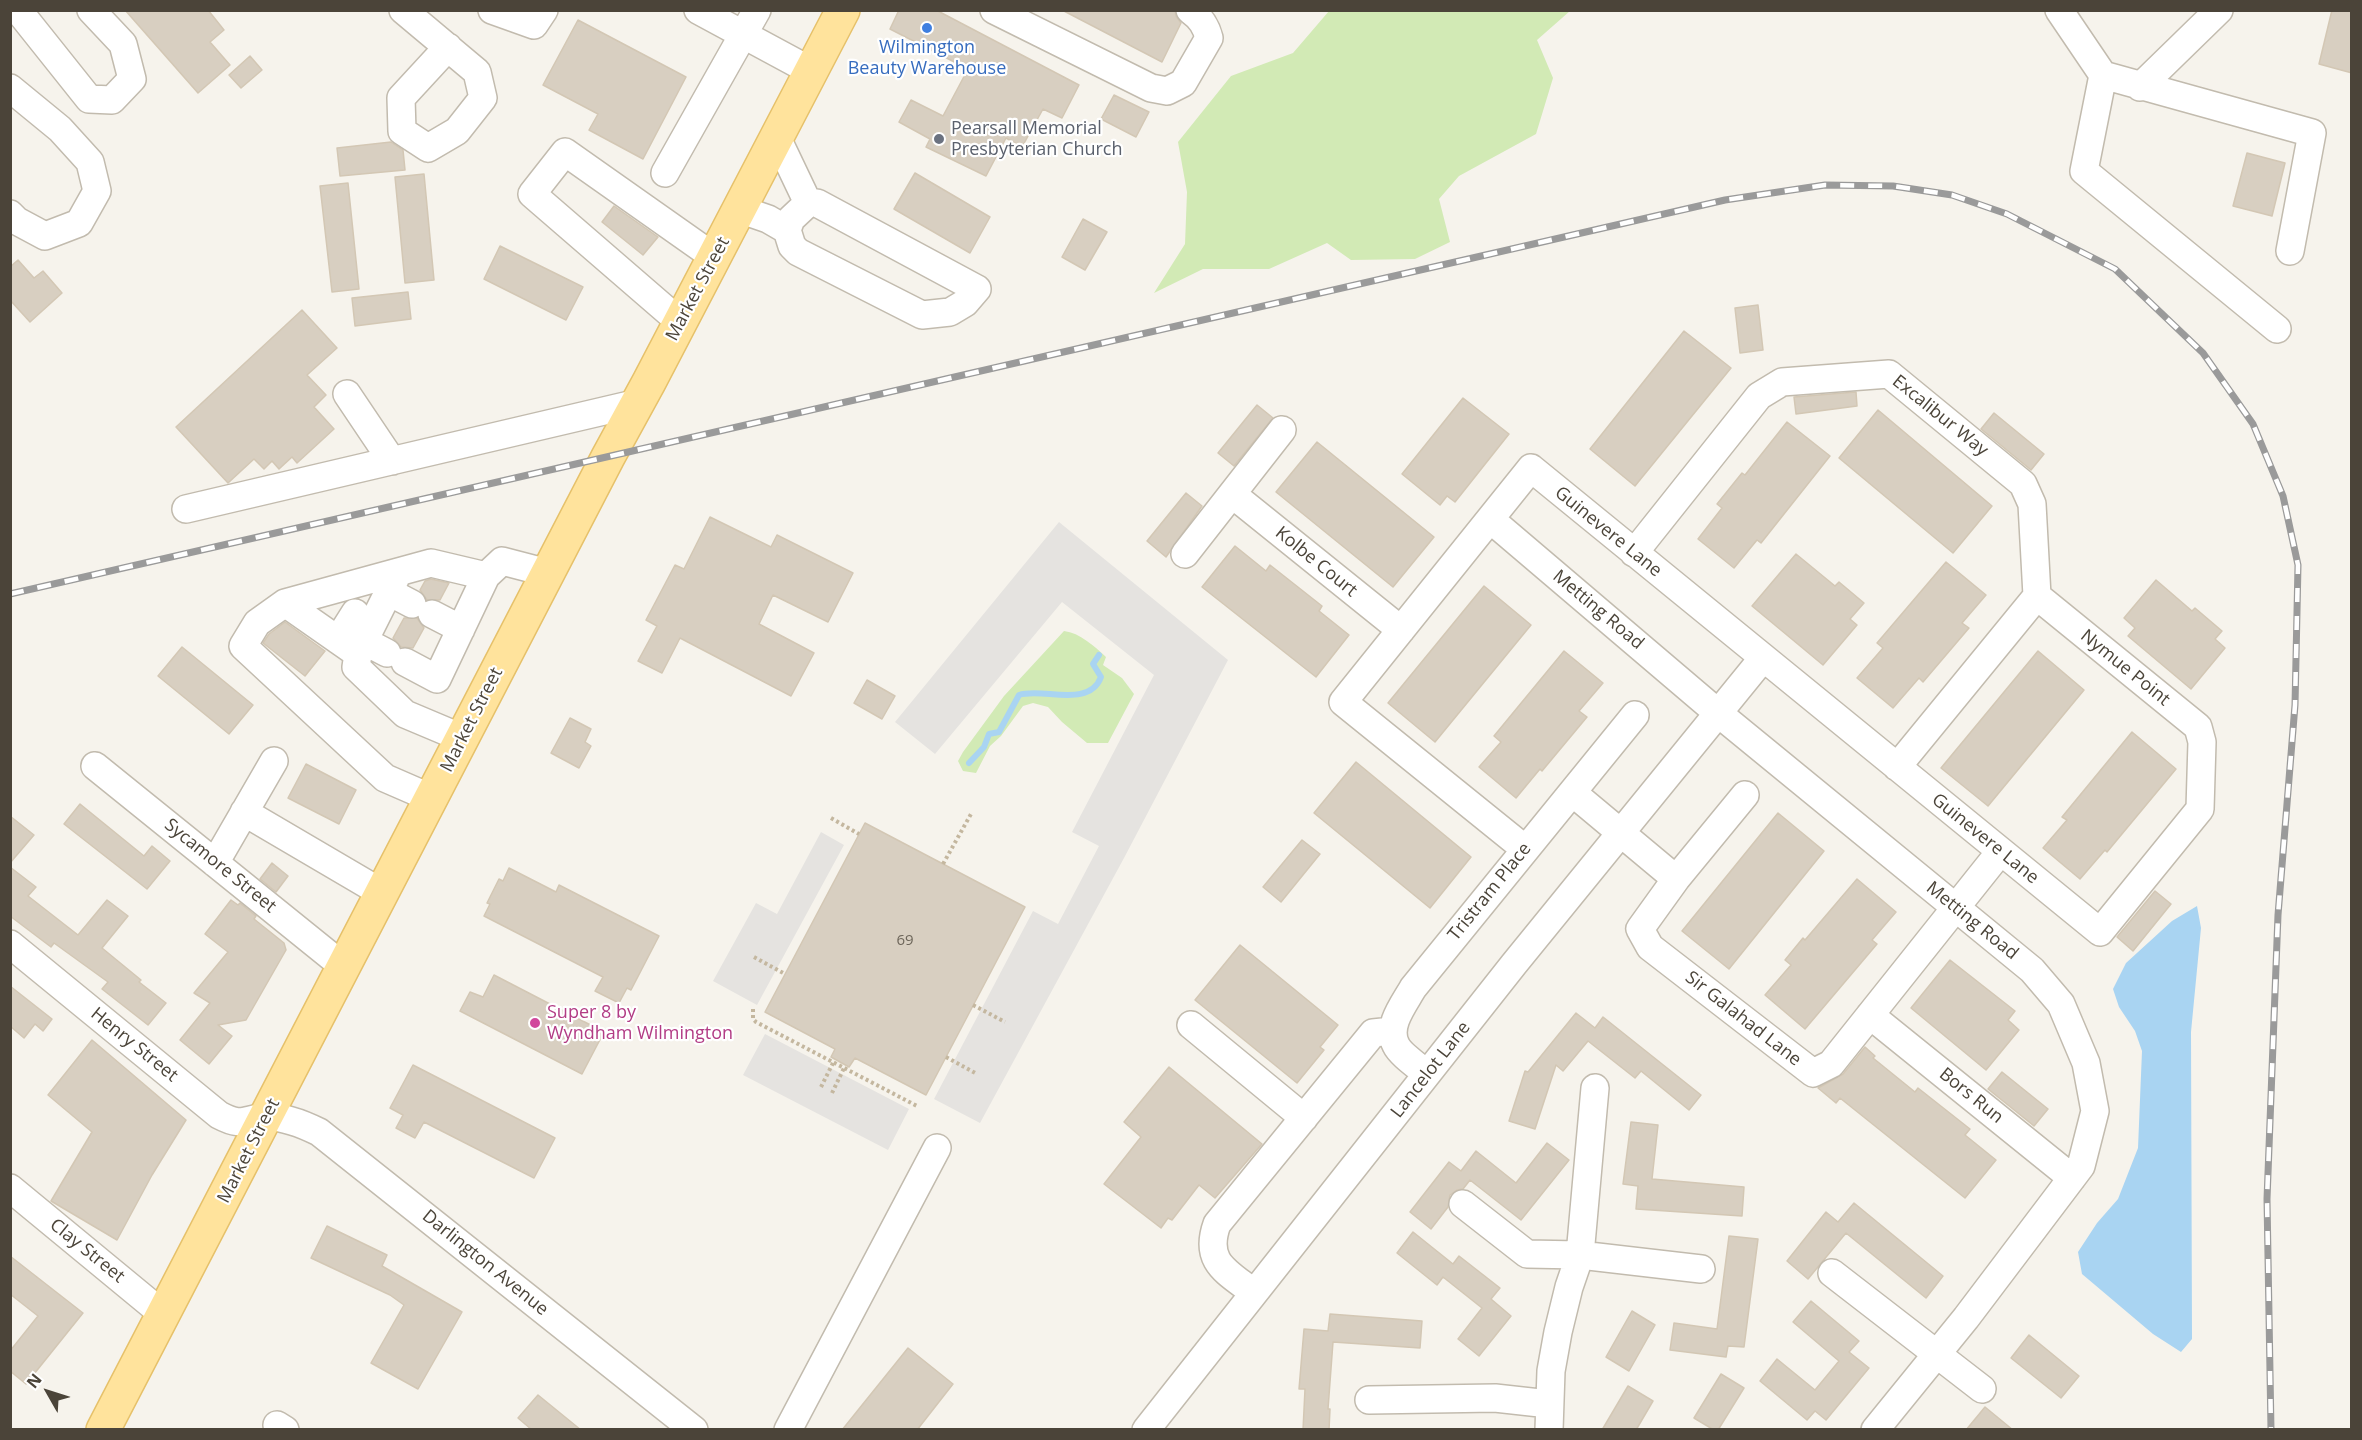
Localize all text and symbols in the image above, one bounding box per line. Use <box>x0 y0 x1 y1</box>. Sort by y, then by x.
marker: Wilmington Beauty Warehouse <box>920 21 934 35</box>
place label: Wilmington Beauty Warehouse <box>848 37 1006 80</box>
place label: Pearsall Memorial Presbyterian Church <box>951 118 1122 160</box>
marker: Pearsall Memorial Presbyterian Church <box>932 132 946 146</box>
street label: Market Street <box>662 233 734 345</box>
street label: Excalibur Way <box>1888 371 1992 461</box>
street label: Guinevere Lane <box>1550 482 1666 582</box>
street label: Kolbe Court <box>1271 522 1361 602</box>
street label: Metting Road <box>1548 566 1648 654</box>
street label: Nymue Point <box>2076 625 2174 711</box>
street label: Market Street <box>436 664 508 776</box>
street label: Guinevere Lane <box>1927 789 2043 889</box>
street label: Sycamore Street <box>160 814 280 918</box>
street label: Tristram Place <box>1444 839 1536 945</box>
street label: Metting Road <box>1922 877 2022 965</box>
house number: 69 <box>896 932 914 950</box>
street label: Sir Galahad Lane <box>1681 967 1805 1071</box>
place label: Super 8 by Wyndham Wilmington <box>547 1002 733 1044</box>
street label: Henry Street <box>86 1003 182 1087</box>
marker: Super 8 by Wyndham Wilmington <box>528 1016 542 1030</box>
street label: Lancelot Lane <box>1387 1018 1475 1122</box>
street label: Bors Run <box>1935 1064 2007 1128</box>
street label: Market Street <box>213 1095 285 1207</box>
street label: Darlington Avenue <box>418 1206 552 1320</box>
street label: Clay Street <box>45 1214 129 1288</box>
north arrow <box>18 1362 78 1422</box>
text: N <box>21 1369 47 1393</box>

